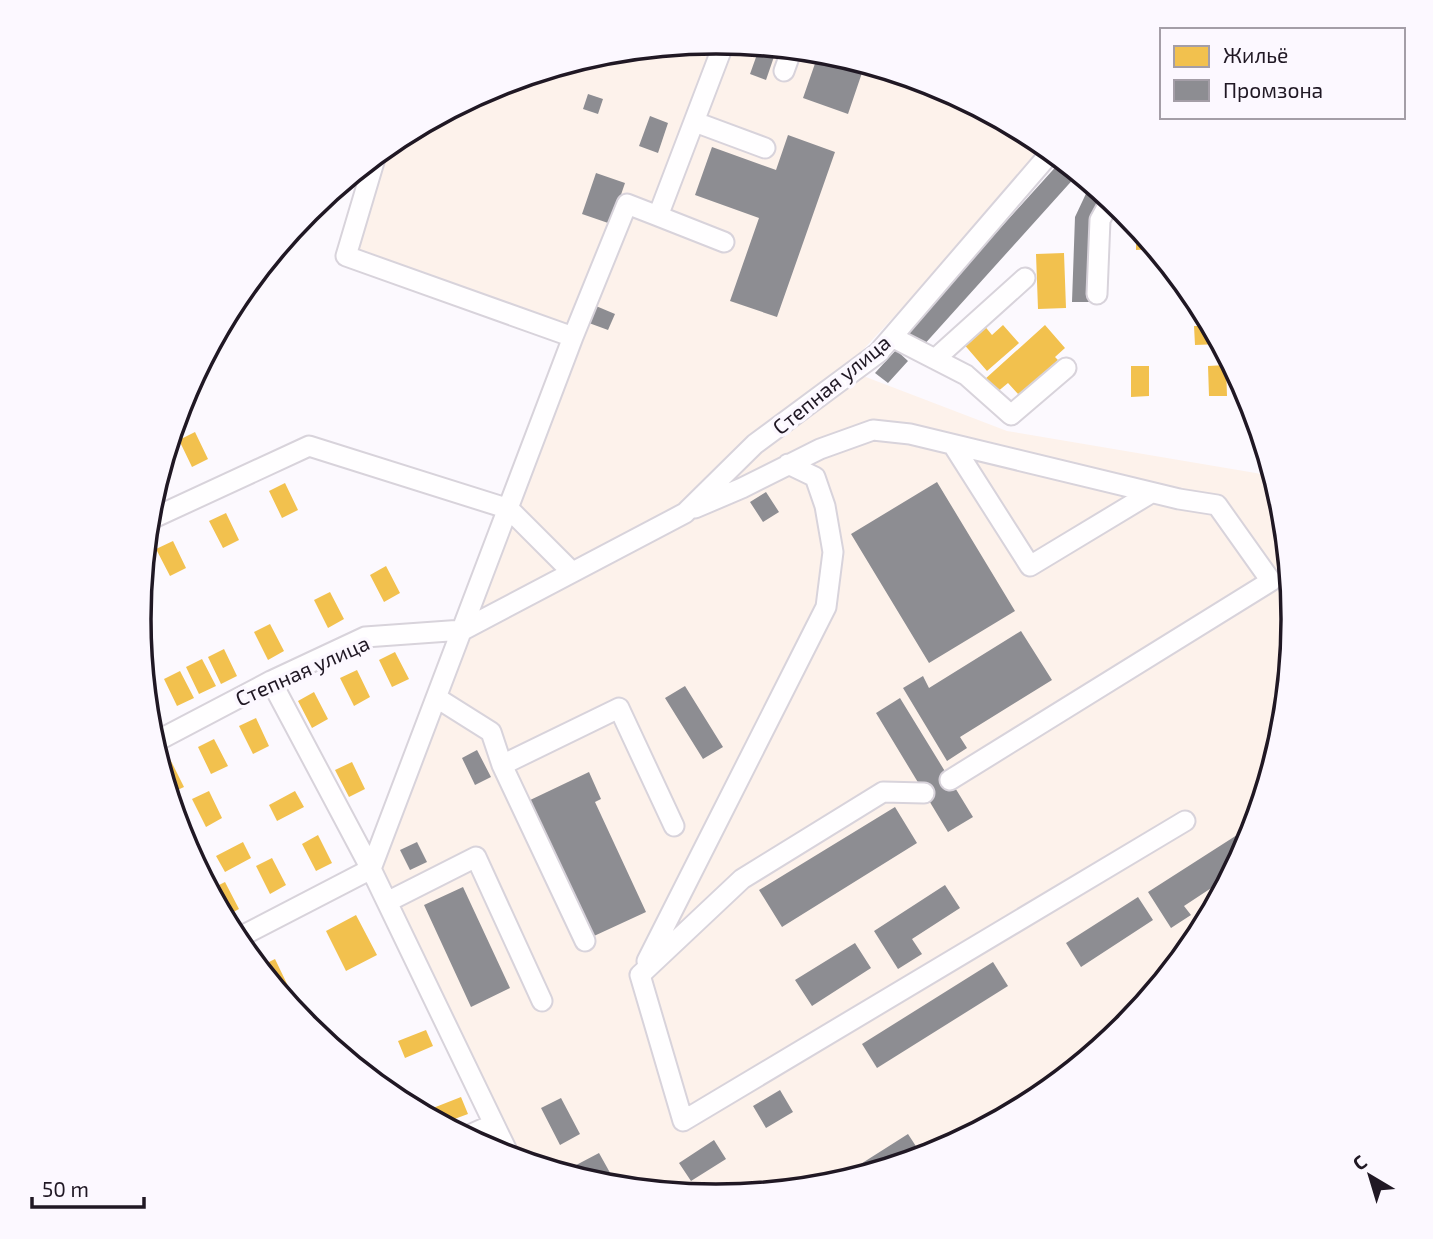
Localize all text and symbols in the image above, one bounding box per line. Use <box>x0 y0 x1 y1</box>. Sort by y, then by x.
legend <box>1160 28 1405 119</box>
text: Жильё <box>1223 42 1288 67</box>
text: Промзона <box>1223 77 1323 102</box>
street label: Степная улица <box>767 329 895 440</box>
street label: Степная улица <box>231 629 373 712</box>
north arrow <box>1335 1141 1405 1211</box>
text: С <box>1348 1150 1371 1175</box>
scale bar <box>32 1166 144 1210</box>
text: 50 m <box>42 1176 89 1201</box>

